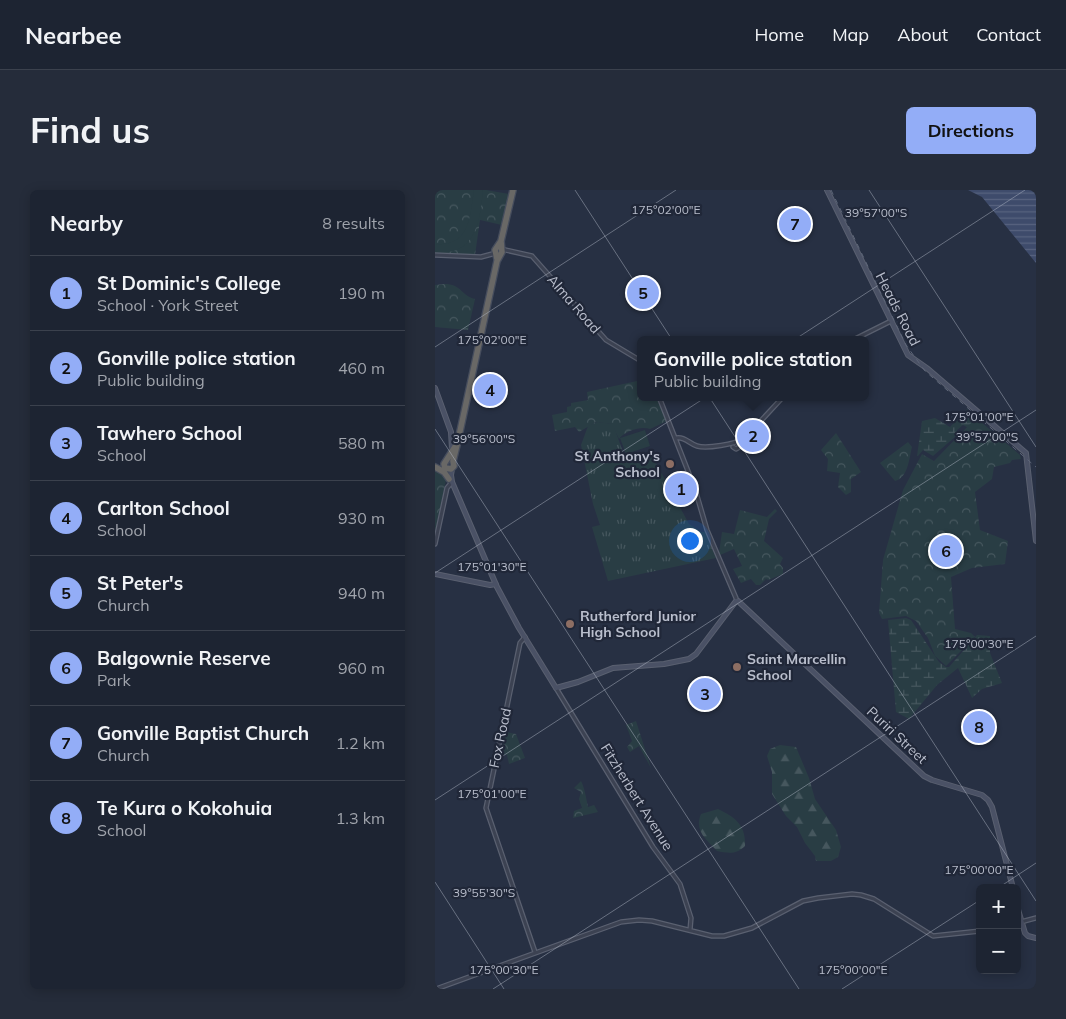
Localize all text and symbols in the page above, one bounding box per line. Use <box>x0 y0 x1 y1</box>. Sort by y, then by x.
text: Nearbee <box>25 20 122 50</box>
text: Home <box>754 23 804 46</box>
text: Map <box>832 23 869 46</box>
text: About <box>897 23 948 46</box>
text: Contact <box>976 23 1041 46</box>
button: Directions <box>906 107 1036 154</box>
text: Find us <box>30 108 150 152</box>
text: 175°02'00"E <box>631 202 701 217</box>
pin: 7 <box>779 205 811 243</box>
text: 39°57'00"S <box>845 205 907 220</box>
text: Nearby <box>50 210 123 236</box>
text: 8 results <box>322 213 385 233</box>
street label: Heads Road <box>872 269 924 349</box>
text: St Dominic's College <box>97 271 281 295</box>
street label: Alma Road <box>543 271 605 337</box>
pin: 5 <box>627 274 659 312</box>
text: 1 <box>61 283 71 303</box>
text: 190 m <box>338 283 385 303</box>
text: School · York Street <box>97 295 238 315</box>
text: 175°02'00"E <box>457 332 527 347</box>
popup <box>637 336 869 401</box>
text: Gonville police station <box>97 346 296 370</box>
text: Gonville police station <box>654 347 852 371</box>
text: 2 <box>61 358 71 378</box>
text: 460 m <box>338 358 385 378</box>
text: Public building <box>97 370 205 390</box>
pin: 4 <box>474 371 506 409</box>
text: Public building <box>654 371 761 391</box>
text: 175°01'00"E <box>944 409 1014 424</box>
pin: 2 <box>737 417 769 455</box>
text: Tawhero School <box>97 421 242 445</box>
text: 39°57'00"S <box>956 429 1018 444</box>
text: 39°56'00"S <box>453 431 515 446</box>
text: 3 <box>61 433 71 453</box>
text: 580 m <box>338 433 385 453</box>
text: School <box>97 445 146 465</box>
place label: St Anthony's School <box>575 447 660 481</box>
marker: St Anthony's School <box>664 458 676 470</box>
pin: 1 <box>665 470 697 508</box>
text: Carlton School <box>97 496 230 520</box>
text: 4 <box>61 508 71 528</box>
text: 930 m <box>338 508 385 528</box>
text: School <box>97 520 146 540</box>
your location <box>677 528 703 554</box>
pin: 6 <box>930 532 962 570</box>
text: 175°01'30"E <box>457 559 527 574</box>
text: St Peter's <box>97 571 183 595</box>
text: 5 <box>61 583 71 603</box>
text: 940 m <box>338 583 385 603</box>
text: Church <box>97 595 150 615</box>
place label: Rutherford Junior High School <box>580 607 696 641</box>
marker: Rutherford Junior High School <box>564 618 576 630</box>
text: 175°00'30"E <box>944 636 1014 651</box>
text: Balgownie Reserve <box>97 646 271 670</box>
place label: Saint Marcellin School <box>747 650 846 684</box>
text: 6 <box>61 658 71 678</box>
text: 960 m <box>338 658 385 678</box>
marker: Saint Marcellin School <box>731 661 743 673</box>
text: Park <box>97 670 131 690</box>
pin: 3 <box>689 675 721 713</box>
street label: Puriri Street <box>863 702 931 768</box>
street label: Fox Road <box>485 706 515 770</box>
pin: 8 <box>963 708 995 746</box>
text: Gonville Baptist Church <box>97 721 309 745</box>
text: 7 <box>61 733 71 753</box>
text: 1.2 km <box>336 733 385 753</box>
street label: Fitzherbert Avenue <box>597 740 677 854</box>
text: Church <box>97 745 150 765</box>
text: 175°01'00"E <box>457 786 527 801</box>
text: Te Kura o Kokohuia <box>97 796 272 820</box>
text: 8 <box>61 808 71 828</box>
text: 1.3 km <box>336 808 385 828</box>
text: School <box>97 820 146 840</box>
text: 175°00'00"E <box>944 862 1014 877</box>
map controls <box>976 884 1021 974</box>
button: + <box>976 884 1021 929</box>
text: 39°55'30"S <box>453 885 515 900</box>
button: − <box>976 929 1021 974</box>
text: 175°00'30"E <box>469 962 539 977</box>
text: 175°00'00"E <box>818 962 888 977</box>

